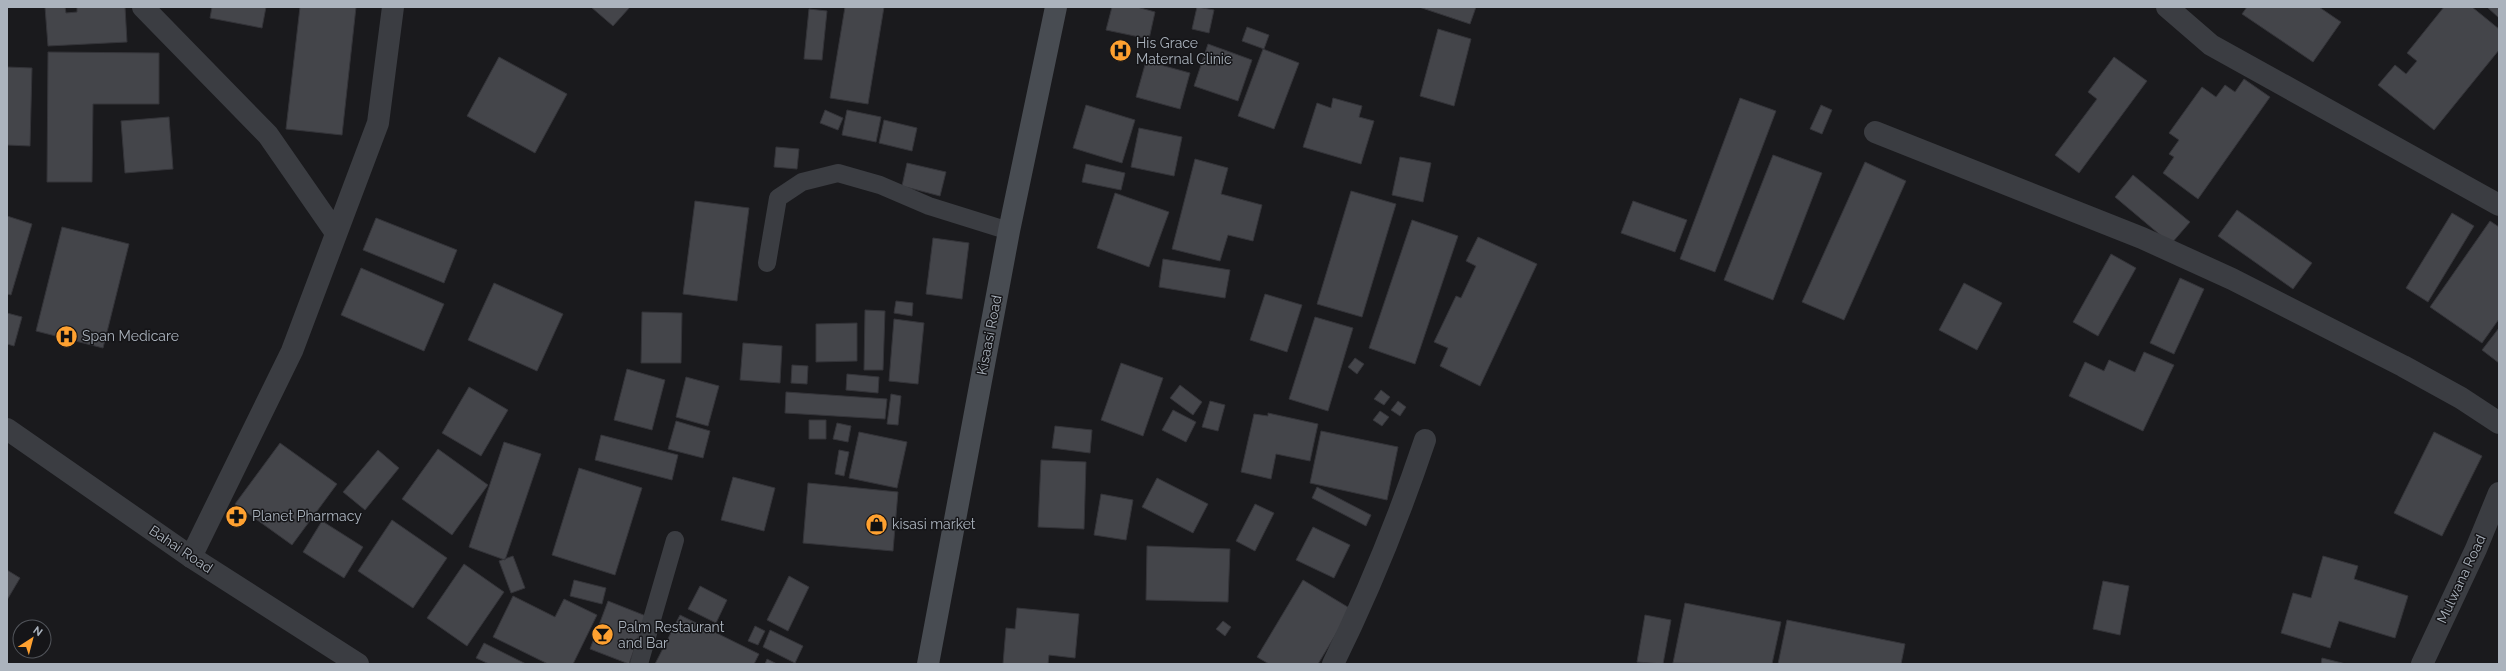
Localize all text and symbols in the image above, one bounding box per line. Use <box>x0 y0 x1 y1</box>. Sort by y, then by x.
place label: His Grace Maternal Clinic <box>1136 35 1232 67</box>
hospital icon: His Grace Maternal Clinic <box>1108 38 1134 64</box>
street label: Kisaasi Road <box>973 294 1005 376</box>
hospital icon: Span Medicare <box>53 323 79 349</box>
place label: Span Medicare <box>82 328 179 344</box>
pharmacy icon: Planet Pharmacy <box>224 503 250 529</box>
place label: Planet Pharmacy <box>252 508 362 524</box>
shop icon: kisasi market <box>864 511 890 537</box>
place label: kisasi market <box>892 516 976 532</box>
street label: Bahai Road <box>146 522 216 576</box>
street label: Mulwana Road <box>2433 532 2489 626</box>
north arrow <box>12 619 52 659</box>
place label: Palm Restaurant and Bar <box>618 619 725 651</box>
bar icon: Palm Restaurant and Bar <box>589 622 615 648</box>
text: N <box>30 624 45 639</box>

